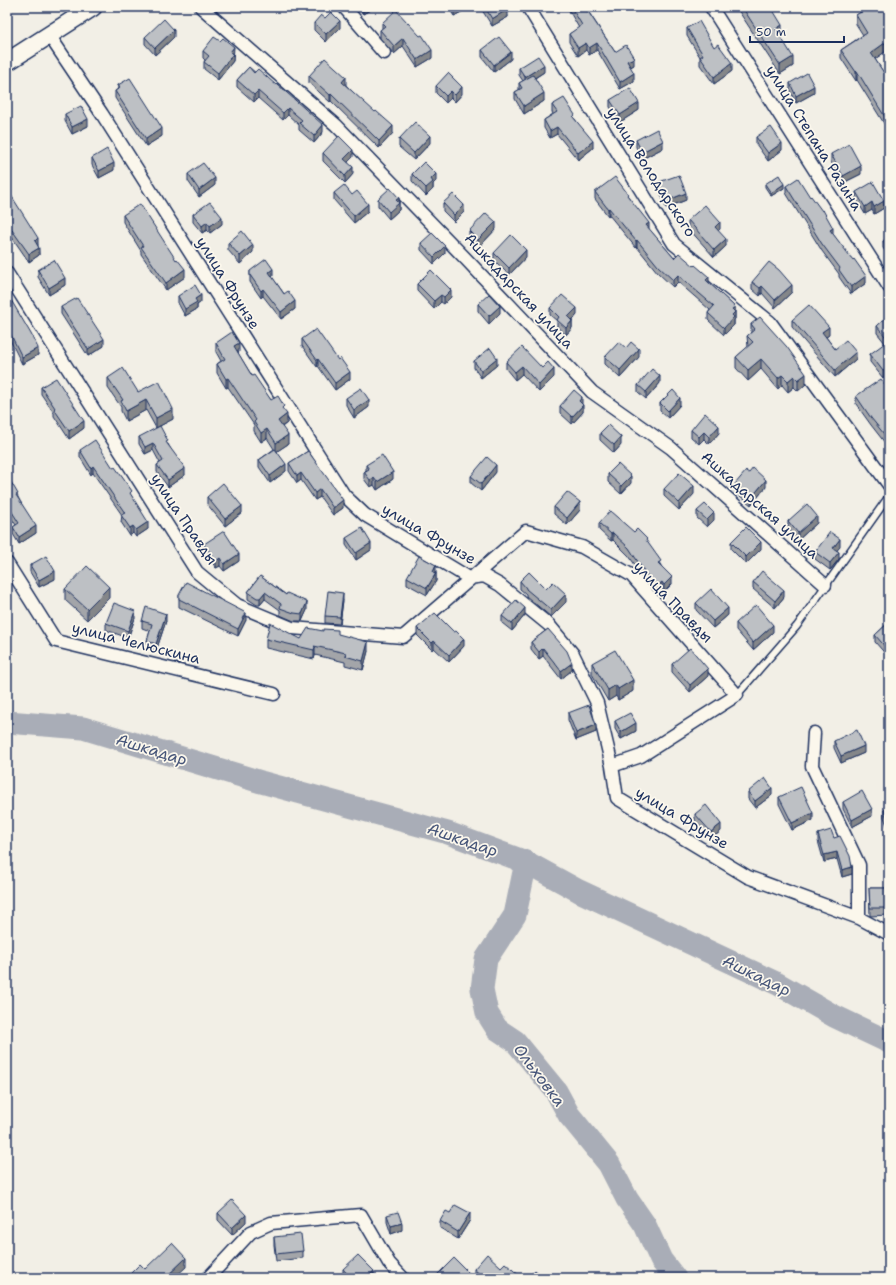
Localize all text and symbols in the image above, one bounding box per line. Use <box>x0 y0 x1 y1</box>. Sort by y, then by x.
scale bar <box>750 18 844 44</box>
text: 50 m <box>756 24 786 40</box>
street label: улица Степана Разина <box>761 61 867 215</box>
street label: улица Володарского <box>601 103 701 241</box>
street label: Ашкадарская улица <box>460 229 578 354</box>
street label: улица Фрунзе <box>192 233 264 333</box>
street label: Ашкадарская улица <box>697 447 824 564</box>
street label: улица Правды <box>146 469 222 569</box>
street label: улица Фрунзе <box>378 499 480 569</box>
street label: улица Правды <box>629 557 717 647</box>
street label: улица Челюскина <box>70 617 203 669</box>
water label: Ашкадар <box>114 729 190 770</box>
street label: улица Фрунзе <box>632 782 732 854</box>
water label: Ашкадар <box>425 818 501 861</box>
water label: Ашкадар <box>719 950 794 1001</box>
water label: Ольховка <box>509 1040 570 1111</box>

